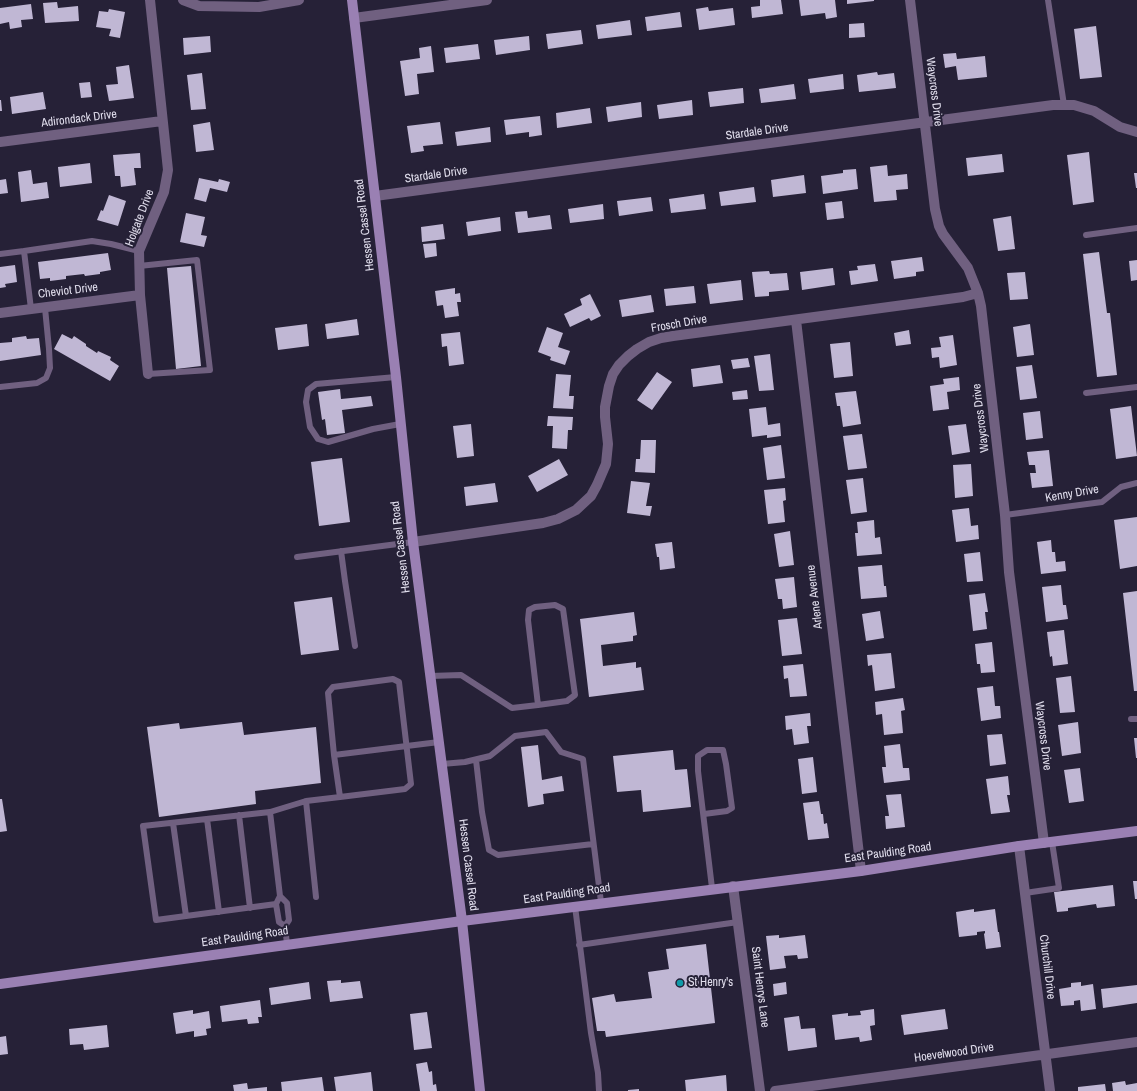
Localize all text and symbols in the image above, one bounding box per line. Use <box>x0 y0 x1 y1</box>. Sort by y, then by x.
street label: Waycross Drive <box>923 57 945 127</box>
street label: Adirondack Drive <box>40 107 118 131</box>
street label: Stardale Drive <box>725 120 789 144</box>
street label: Stardale Drive <box>404 163 468 187</box>
street label: Hessen Cassel Road <box>352 178 378 272</box>
street label: Holgate Drive <box>122 187 158 249</box>
street label: Cheviot Drive <box>37 280 99 302</box>
street label: Frosch Drive <box>650 312 708 336</box>
street label: Waycross Drive <box>970 383 992 453</box>
street label: Kenny Drive <box>1044 482 1100 506</box>
street label: Hessen Cassel Road <box>388 500 414 594</box>
street label: Arlene Avenue <box>804 564 826 630</box>
street label: Waycross Drive <box>1032 701 1054 771</box>
street label: Hessen Cassel Road <box>455 818 481 912</box>
street label: East Paulding Road <box>844 840 932 866</box>
street label: East Paulding Road <box>523 881 611 907</box>
street label: East Paulding Road <box>201 924 289 950</box>
street label: Churchill Drive <box>1036 934 1058 1000</box>
street label: Saint Henrys Lane <box>748 946 772 1028</box>
place label: St Henry's <box>688 976 733 990</box>
marker: St Henry's <box>675 978 685 988</box>
street label: Hoevelwood Drive <box>913 1040 995 1066</box>

